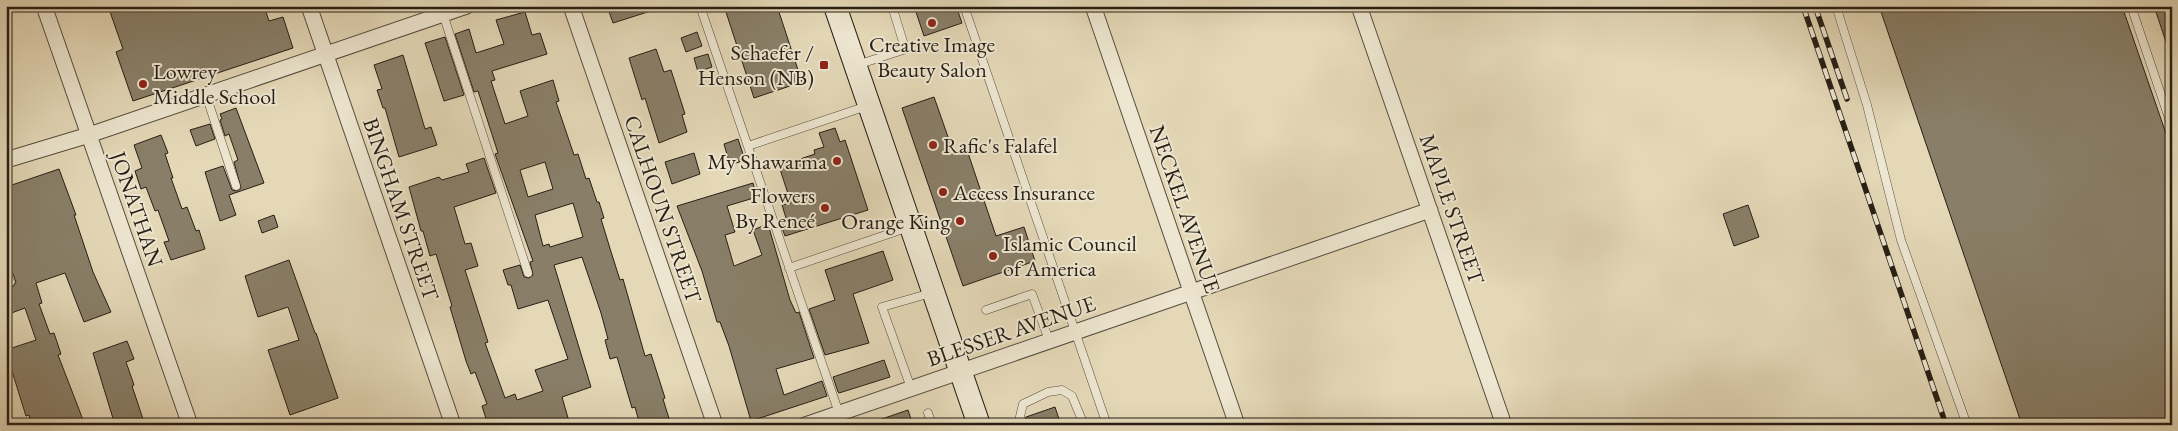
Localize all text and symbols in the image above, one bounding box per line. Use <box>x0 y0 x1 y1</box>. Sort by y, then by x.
marker: Creative Image Beauty Salon <box>926 17 938 29</box>
place label: Creative Image Beauty Salon <box>869 30 996 84</box>
place label: Schaefer / Henson (NB) <box>698 38 814 92</box>
place label: Lowrey Middle School <box>153 57 276 111</box>
marker: Schaefer / Henson (NB) <box>818 59 830 71</box>
marker: Lowrey Middle School <box>137 78 149 90</box>
street label: CALHOUN STREET <box>617 111 709 307</box>
street label: BINGHAM STREET <box>356 114 446 304</box>
street label: NECKEL AVENUE <box>1143 121 1227 297</box>
street label: MAPLE STREET <box>1413 130 1491 288</box>
place label: Rafic's Falafel <box>943 131 1057 160</box>
marker: Rafic's Falafel <box>927 139 939 151</box>
street label: JONATHAN <box>103 146 170 271</box>
place label: My Shawarma <box>707 147 827 176</box>
marker: My Shawarma <box>831 155 843 167</box>
place label: Access Insurance <box>952 178 1095 207</box>
place label: Flowers By Reneé <box>735 181 815 235</box>
marker: Access Insurance <box>937 186 949 198</box>
marker: Flowers By Reneé <box>819 202 831 214</box>
place label: Orange King <box>841 207 950 236</box>
marker: Orange King <box>954 215 966 227</box>
place label: Islamic Council of America <box>1003 229 1137 283</box>
marker: Islamic Council of America <box>987 250 999 262</box>
street label: BLESSER AVENUE <box>923 289 1099 373</box>

